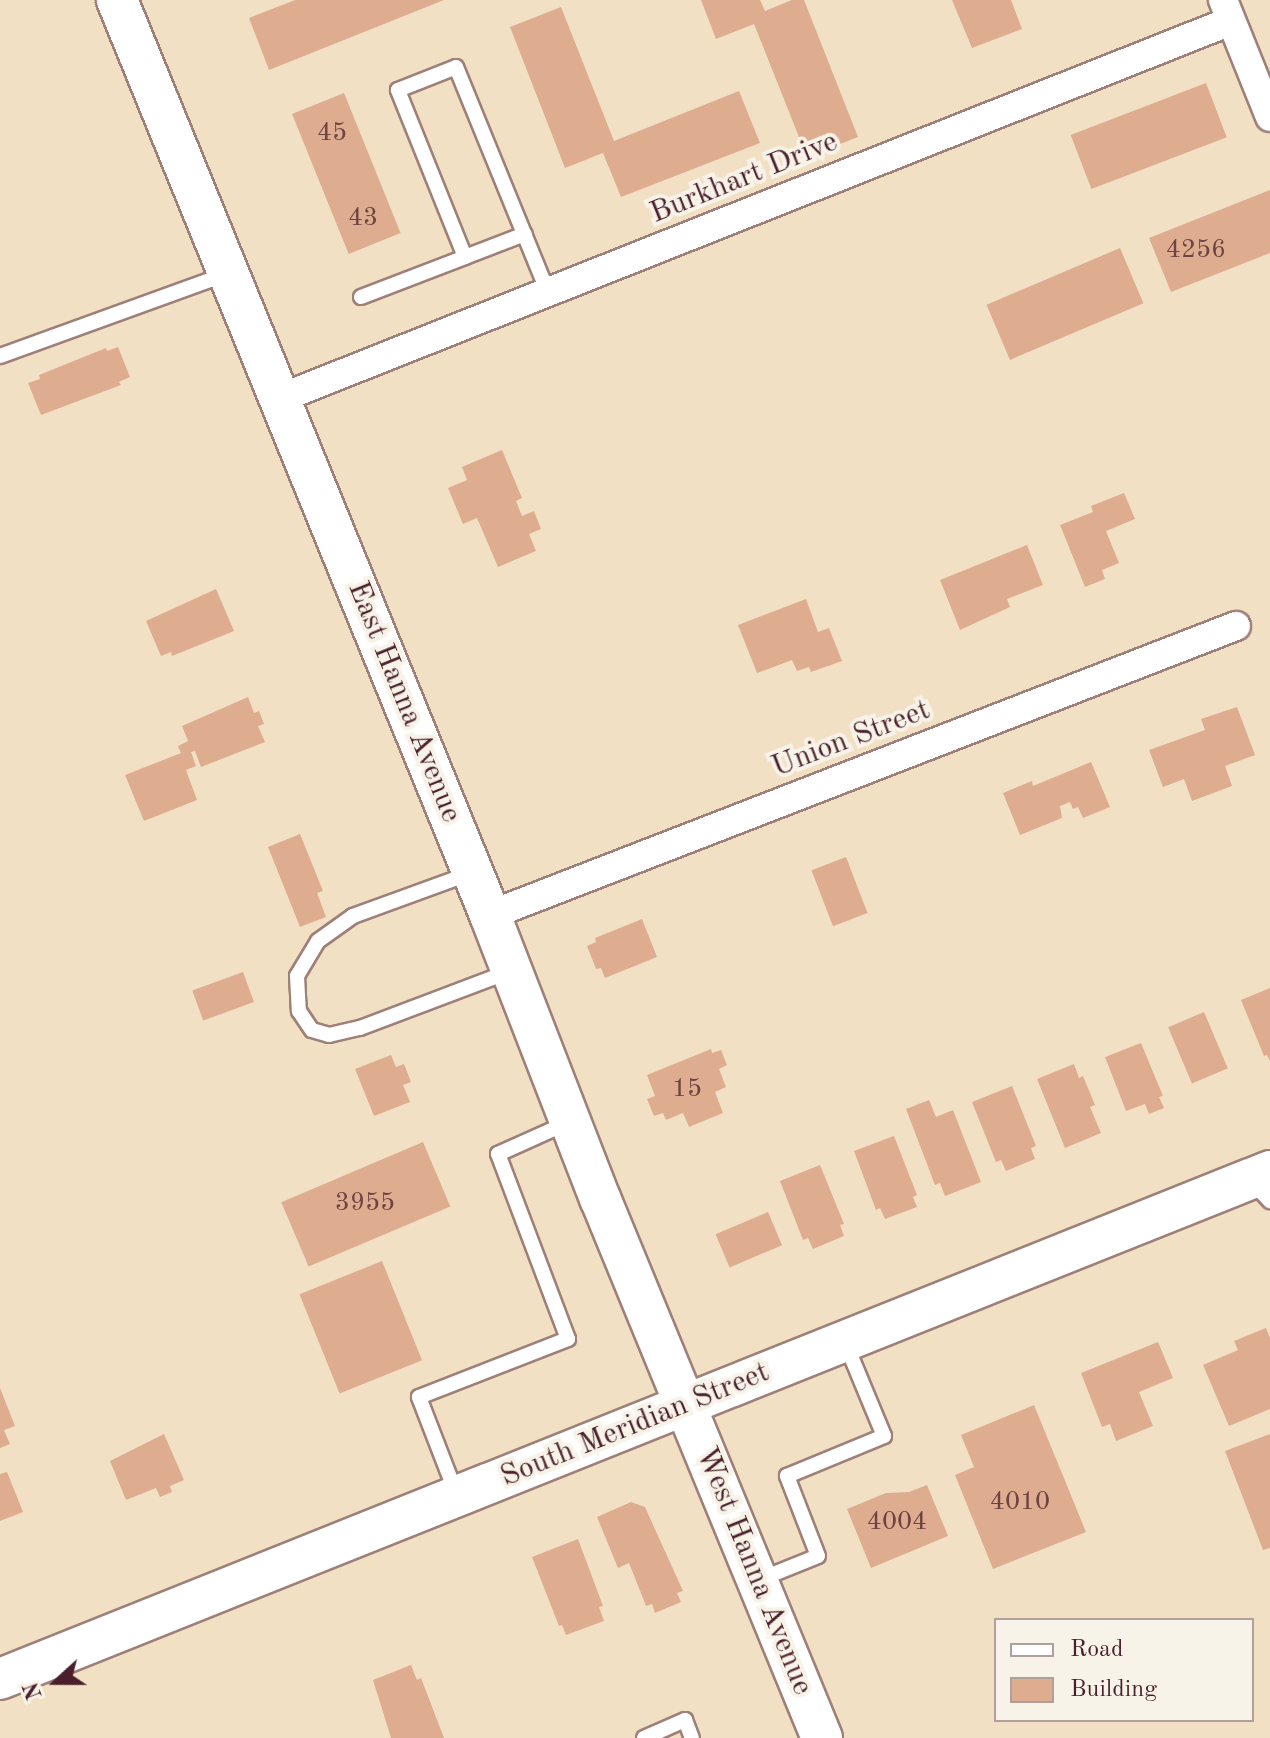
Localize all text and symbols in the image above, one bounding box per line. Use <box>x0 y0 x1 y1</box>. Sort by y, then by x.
house number: 45 <box>317 118 347 150</box>
street label: Burkhart Drive <box>645 124 843 232</box>
house number: 43 <box>348 203 378 235</box>
house number: 4256 <box>1166 235 1226 267</box>
street label: East Hanna Avenue <box>339 576 469 828</box>
street label: Union Street <box>767 692 935 786</box>
house number: 15 <box>672 1074 702 1106</box>
house number: 3955 <box>335 1188 395 1220</box>
street label: South Meridian Street <box>495 1355 775 1495</box>
street label: West Hanna Avenue <box>688 1442 820 1700</box>
house number: 4010 <box>990 1487 1050 1519</box>
house number: 4004 <box>867 1507 927 1539</box>
legend <box>994 1618 1254 1722</box>
text: Road <box>1070 1638 1123 1662</box>
north arrow <box>16 1642 96 1722</box>
text: Building <box>1070 1678 1157 1702</box>
text: N <box>20 1679 47 1702</box>

